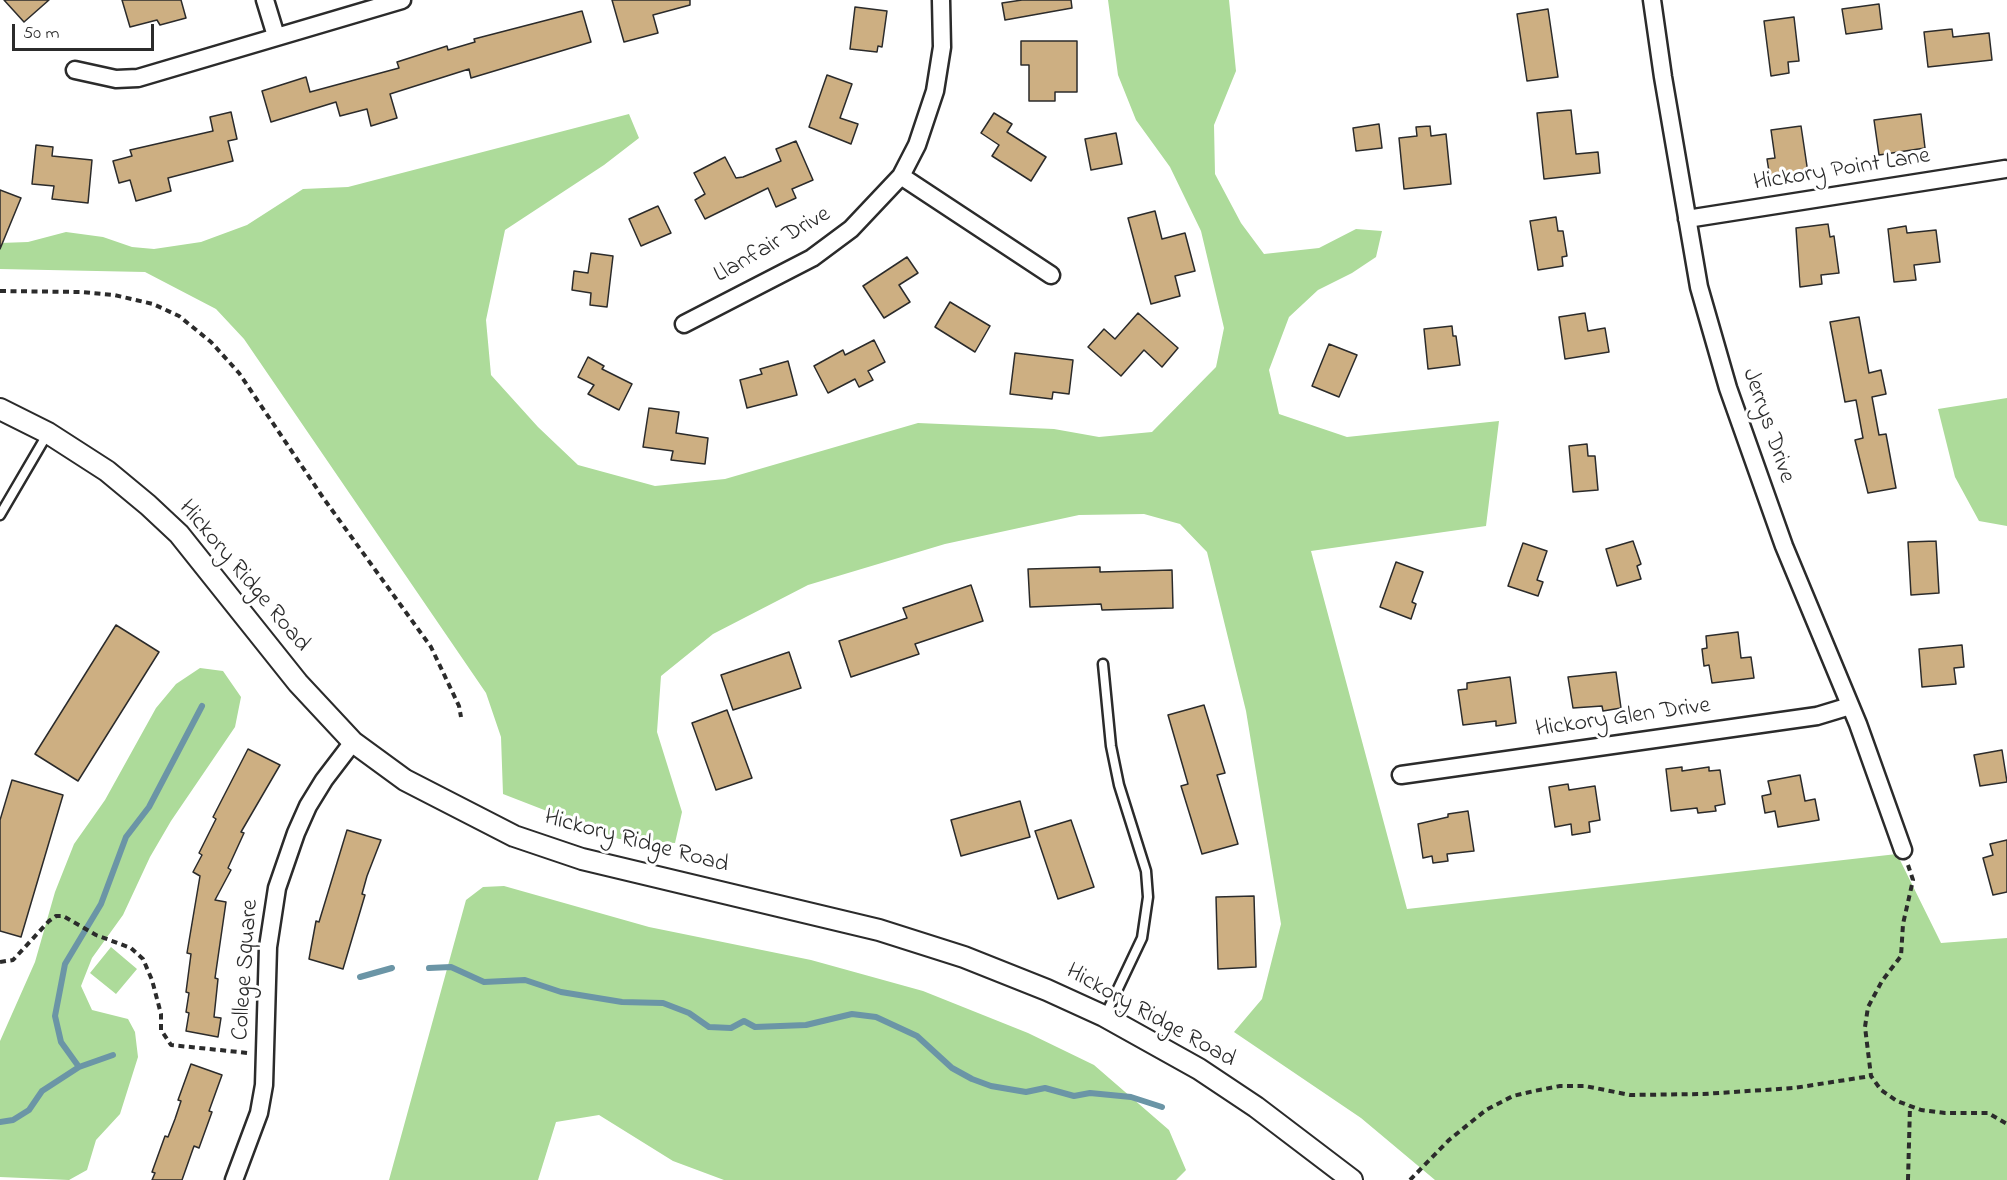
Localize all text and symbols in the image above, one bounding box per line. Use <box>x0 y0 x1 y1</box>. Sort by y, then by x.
scale bar <box>15 12 158 50</box>
text: 50 m <box>23 21 60 47</box>
street label: Hickory Point Lane <box>1752 143 1932 199</box>
street label: Llanfair Drive <box>710 201 836 291</box>
street label: Jerrys Drive <box>1734 365 1800 487</box>
street label: Hickory Ridge Road <box>171 495 315 659</box>
street label: Hickory Glen Drive <box>1534 692 1712 746</box>
street label: Hickory Ridge Road <box>541 805 731 881</box>
street label: College Square <box>228 898 266 1042</box>
street label: Hickory Ridge Road <box>1060 958 1240 1076</box>

